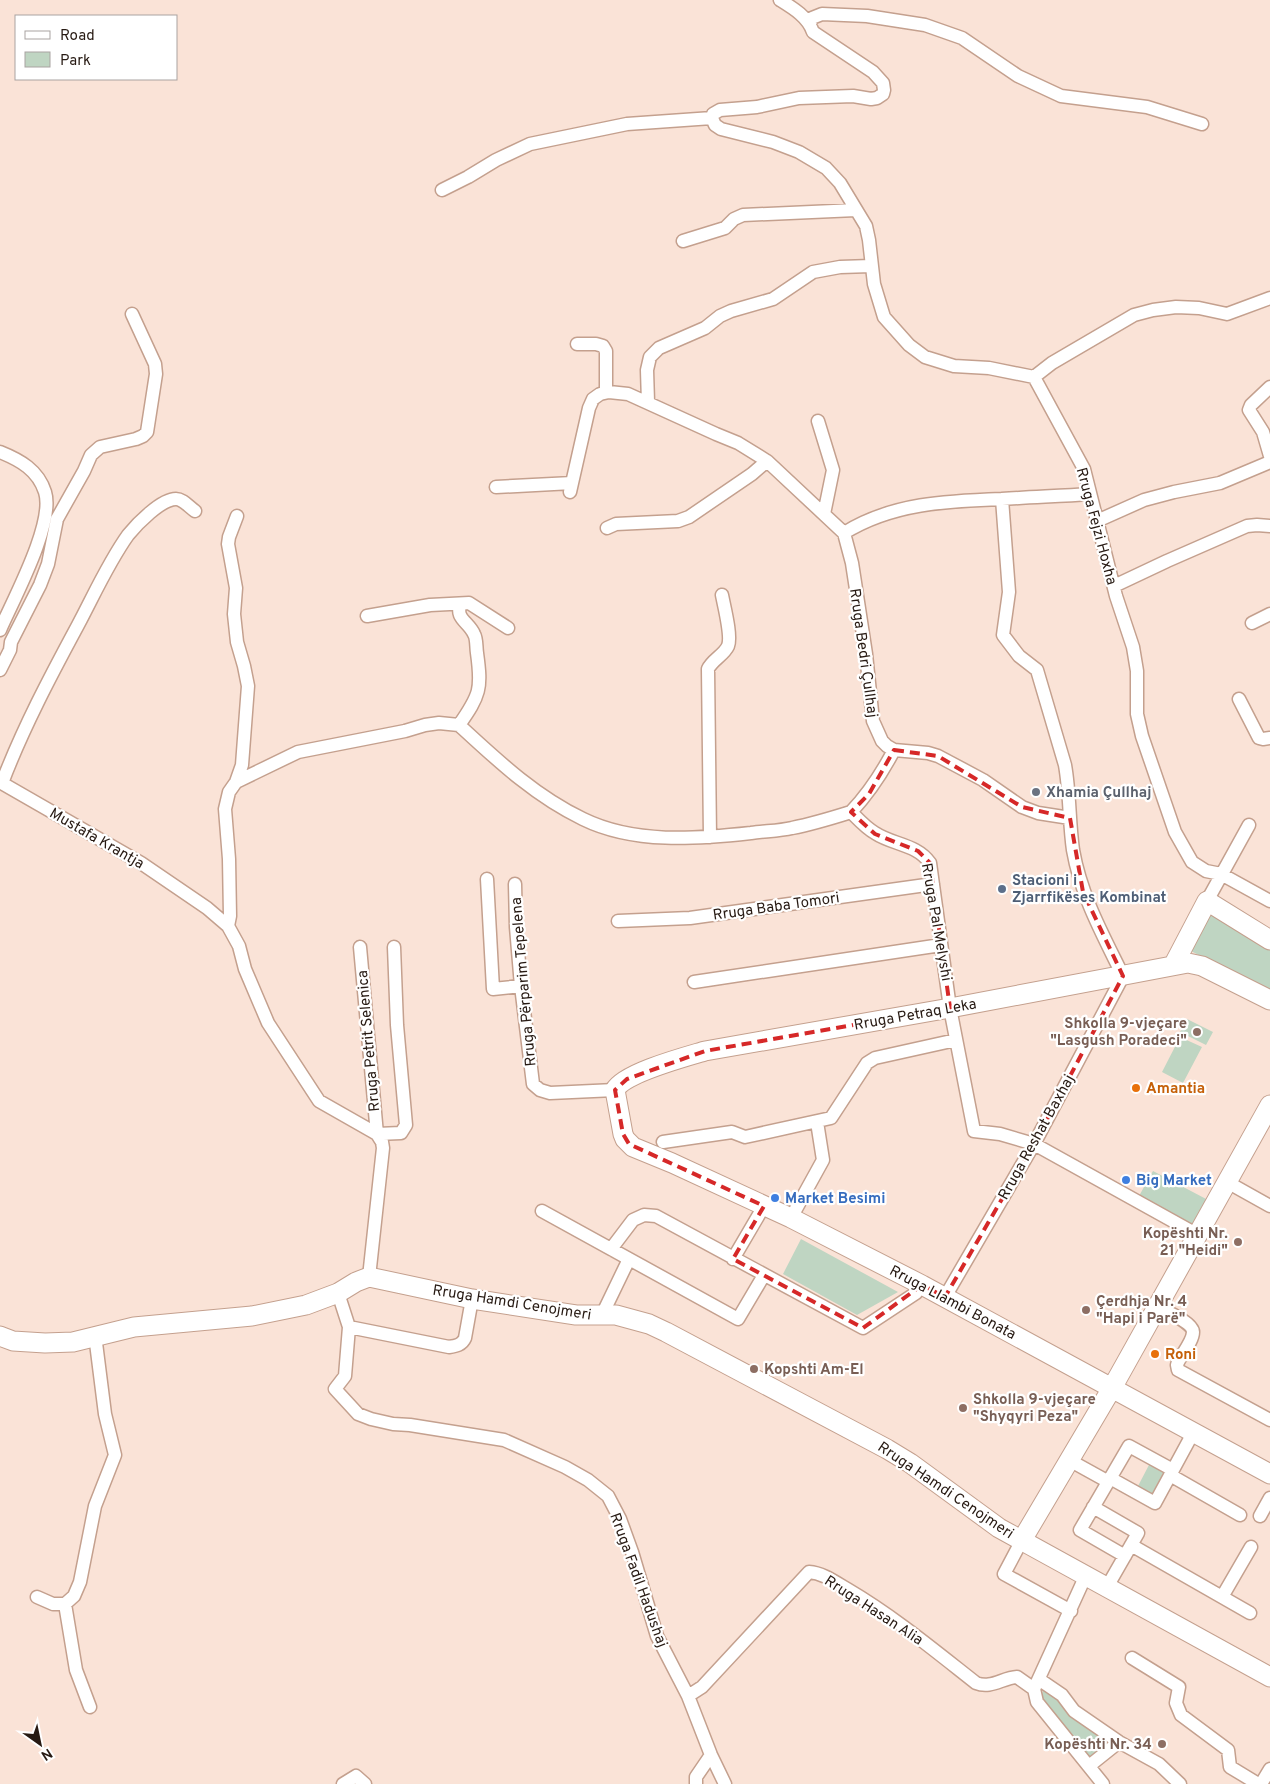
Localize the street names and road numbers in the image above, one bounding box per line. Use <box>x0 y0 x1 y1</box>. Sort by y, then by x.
street label: Rruga Fejzi Hoxha <box>1071 466 1120 587</box>
street label: Rruga Bedri Çullhaj <box>844 587 881 719</box>
street label: Mustafa Krantja <box>45 805 147 874</box>
street label: Rruga Pal Melyshi <box>916 862 955 983</box>
street label: Rruga Baba Tomori <box>712 889 841 926</box>
street label: Rruga Përparim Tepelena <box>508 896 541 1067</box>
street label: Rruga Petrit Selenica <box>354 969 385 1112</box>
street label: Rruga Petraq Leka <box>853 995 978 1036</box>
street label: Rruga Reshat Baxhaj <box>995 1072 1080 1204</box>
street label: Rruga Llambi Bonata <box>886 1262 1019 1345</box>
street label: Rruga Hamdi Cenojmeri <box>431 1282 592 1325</box>
street label: Rruga Hamdi Cenojmeri <box>873 1439 1017 1544</box>
street label: Rruga Fadil Hadushaj <box>604 1511 671 1650</box>
street label: Rruga Hasan Alia <box>820 1572 926 1650</box>

